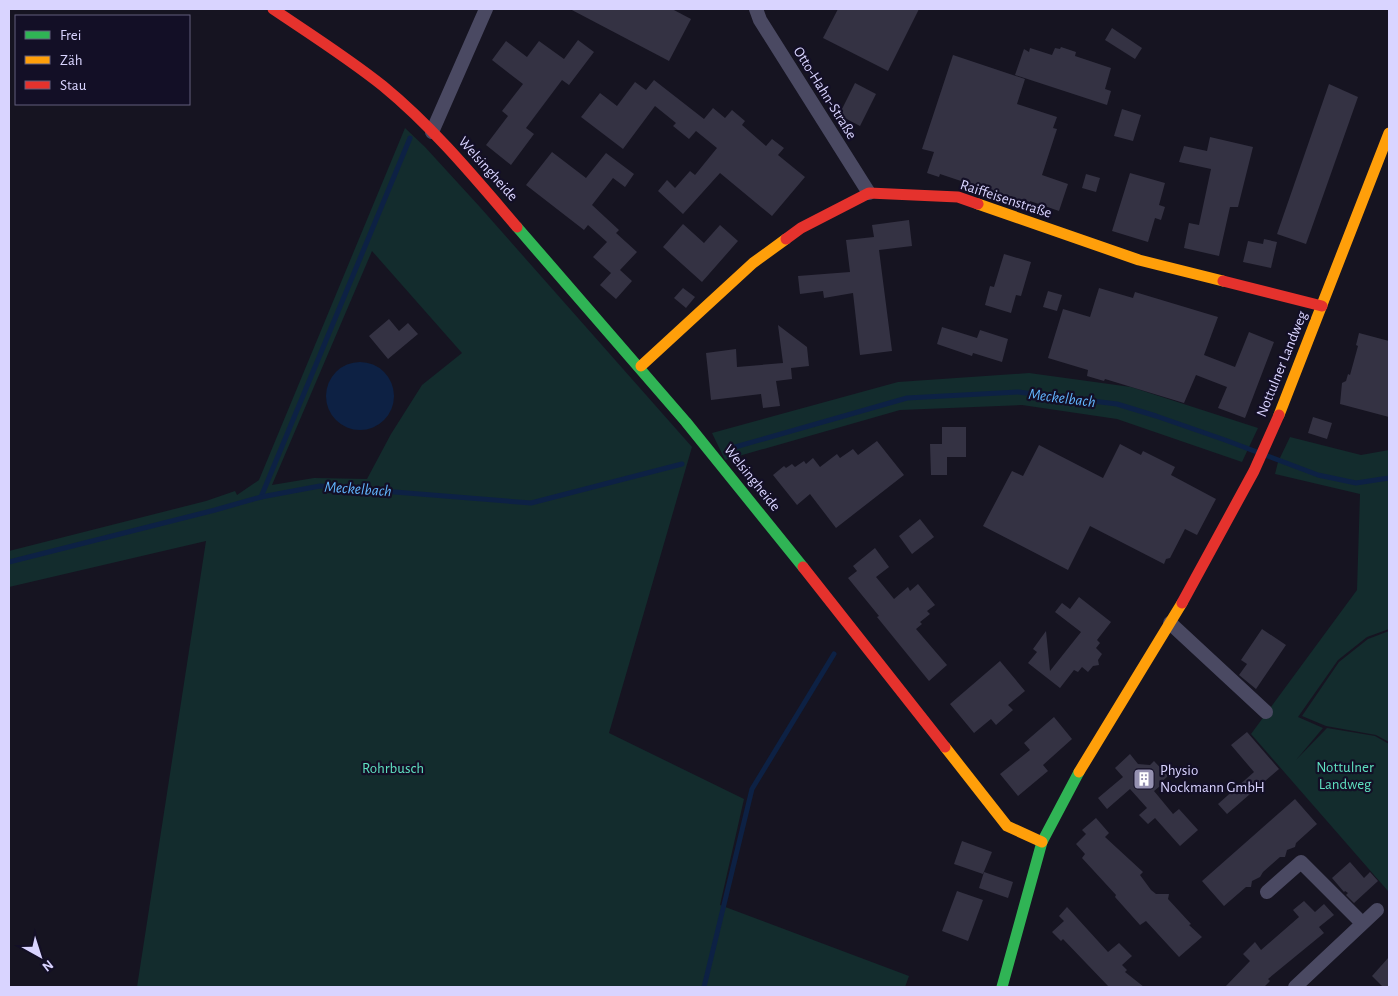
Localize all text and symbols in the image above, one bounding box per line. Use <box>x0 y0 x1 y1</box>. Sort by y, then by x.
legend <box>15 15 190 105</box>
text: Frei <box>60 28 81 43</box>
street label: Otto-Hahn-Straße <box>791 44 859 142</box>
text: Zäh <box>60 53 83 68</box>
text: Stau <box>60 78 87 93</box>
street label: Welsingheide <box>455 134 521 204</box>
street label: Raiffeisenstraße <box>958 177 1054 221</box>
street label: Nottulner Landweg <box>1254 308 1310 419</box>
water label: Meckelbach <box>1028 386 1096 410</box>
street label: Welsingheide <box>721 442 783 514</box>
water label: Meckelbach <box>324 479 392 499</box>
park label: Nottulner Landweg <box>1316 760 1374 792</box>
park label: Rohrbusch <box>362 761 424 776</box>
place label: Physio Nockmann GmbH <box>1160 763 1265 795</box>
building icon: Physio Nockmann GmbH <box>1132 767 1156 791</box>
north arrow <box>15 931 65 981</box>
text: N <box>39 957 56 974</box>

